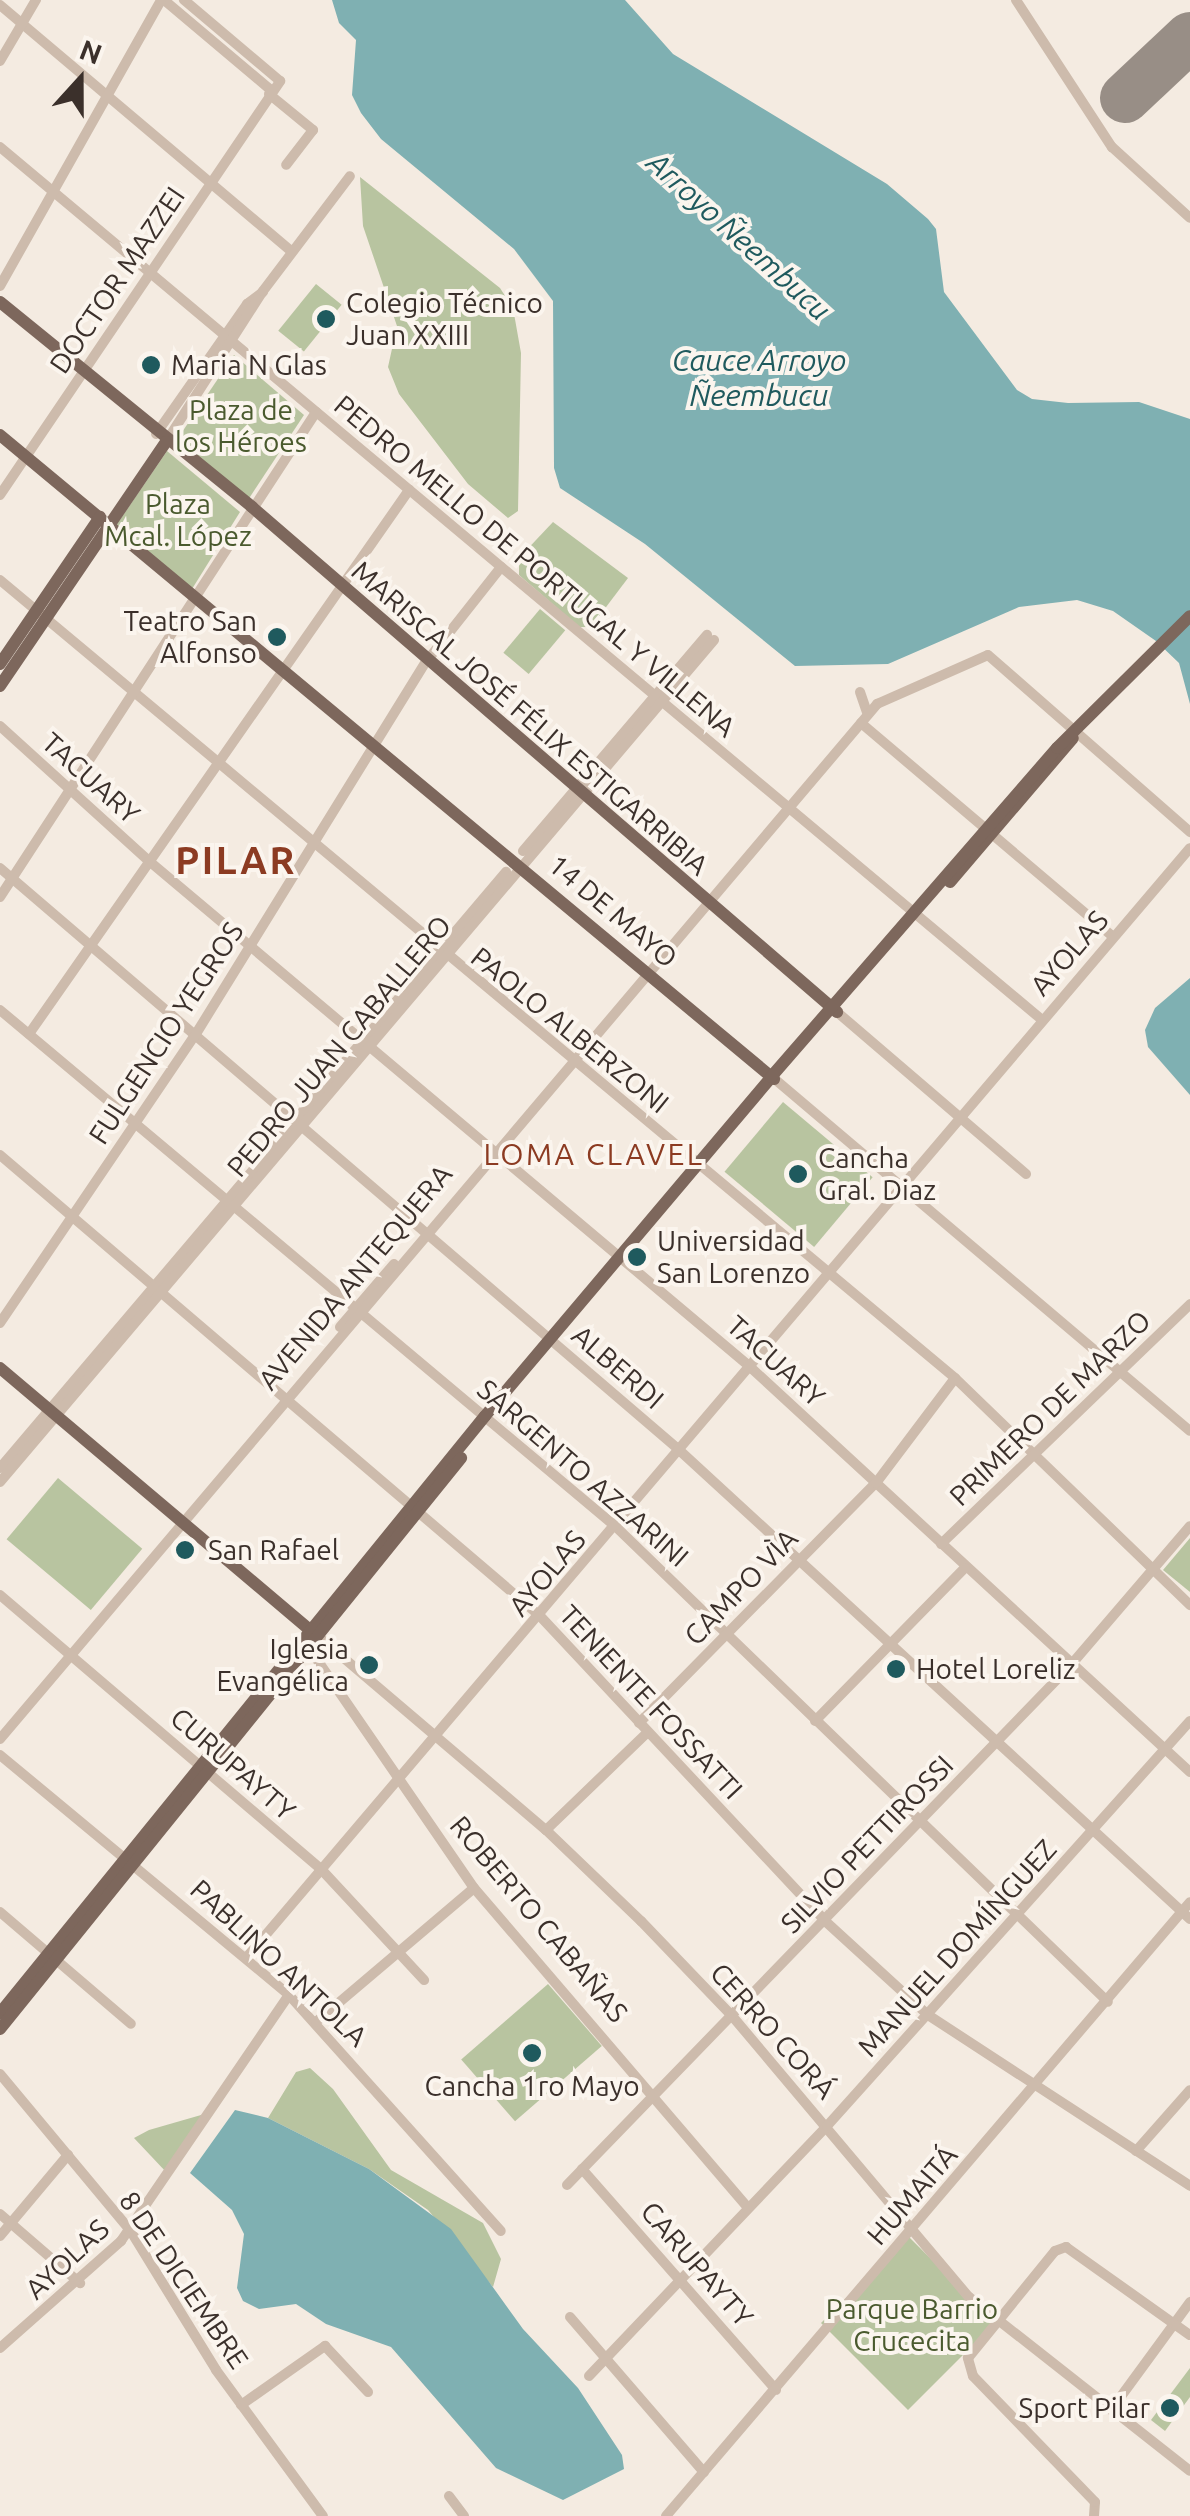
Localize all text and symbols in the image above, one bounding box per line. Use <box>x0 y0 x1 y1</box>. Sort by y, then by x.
north arrow <box>30 30 130 130</box>
text: N <box>76 33 106 70</box>
water label: Arroyo Ñeembucu <box>640 144 838 328</box>
street label: DOCTOR MAZZEI <box>42 180 192 380</box>
place label: Colegio Técnico Juan XXIII <box>346 286 543 352</box>
marker: Colegio Técnico Juan XXIII <box>315 308 337 330</box>
water label: Cauce Arroyo Ñeembucu <box>672 342 846 412</box>
place label: Maria N Glas <box>171 348 327 382</box>
marker: Maria N Glas <box>140 354 162 376</box>
street label: PEDRO MELLO DE PORTUGAL Y VILLENA <box>328 388 742 744</box>
park label: Plaza de los Héroes <box>175 393 307 459</box>
park label: Plaza Mcal. López <box>104 487 252 553</box>
street label: MARISCAL JOSÉ FÉLIX ESTIGARRIBIA <box>345 554 715 882</box>
place label: Teatro San Alfonso <box>123 604 257 670</box>
marker: Teatro San Alfonso <box>266 626 288 648</box>
street label: TACUARY <box>35 725 147 831</box>
district label: PILAR <box>175 838 297 884</box>
street label: 14 DE MAYO <box>542 848 684 974</box>
street label: AYOLAS <box>1023 904 1115 1002</box>
street label: PEDRO JUAN CABALLERO <box>220 909 458 1183</box>
street label: FULGENCIO YEGROS <box>82 916 250 1150</box>
street label: PAOLO ALBERZONI <box>464 940 676 1120</box>
district label: LOMA CLAVEL <box>483 1136 705 1172</box>
place label: Cancha Gral. Diaz <box>818 1141 936 1207</box>
street label: AVENIDA ANTEQUERA <box>251 1158 459 1396</box>
marker: Cancha Gral. Diaz <box>787 1163 809 1185</box>
place label: Universidad San Lorenzo <box>657 1224 810 1290</box>
marker: Universidad San Lorenzo <box>626 1246 648 1268</box>
street label: PRIMERO DE MARZO <box>943 1303 1157 1513</box>
street label: TACUARY <box>720 1308 832 1414</box>
street label: ALBERDI <box>565 1318 671 1416</box>
street label: SARGENTO AZZARINI <box>471 1372 695 1574</box>
street label: CAMPO VÌA <box>677 1522 805 1652</box>
street label: AYOLAS <box>501 1523 593 1623</box>
place label: San Rafael <box>208 1533 339 1567</box>
marker: San Rafael <box>172 1537 198 1563</box>
street label: TENIENTE FOSSATTI <box>552 1598 750 1806</box>
place label: Iglesia Evangélica <box>217 1632 349 1698</box>
place label: Hotel Loreliz <box>916 1652 1076 1686</box>
marker: Iglesia Evangélica <box>358 1654 380 1676</box>
marker: Hotel Loreliz <box>885 1658 907 1680</box>
street label: CURUPAYTY <box>164 1701 302 1827</box>
street label: SILVIO PETTIROSSI <box>774 1748 960 1940</box>
street label: ROBERTO CABAÑAS <box>443 1809 635 2029</box>
street label: MANUEL DOMÍNGUEZ <box>851 1833 1063 2063</box>
street label: PABLINO ANTOLA <box>184 1873 374 2053</box>
street label: CERRO CORÁ <box>703 1956 843 2106</box>
marker: Cancha 1ro Mayo <box>521 2042 543 2064</box>
place label: Cancha 1ro Mayo <box>424 2069 640 2103</box>
street label: HUMAITÁ <box>860 2138 964 2252</box>
street label: 8 DE DICIEMBRE <box>112 2185 256 2375</box>
street label: CARUPAYTY <box>634 2195 760 2333</box>
street label: AYOLAS <box>18 2212 116 2306</box>
park label: Parque Barrio Crucecita <box>826 2292 998 2358</box>
place label: Sport Pilar <box>1019 2391 1150 2425</box>
marker: Sport Pilar <box>1159 2397 1181 2419</box>

